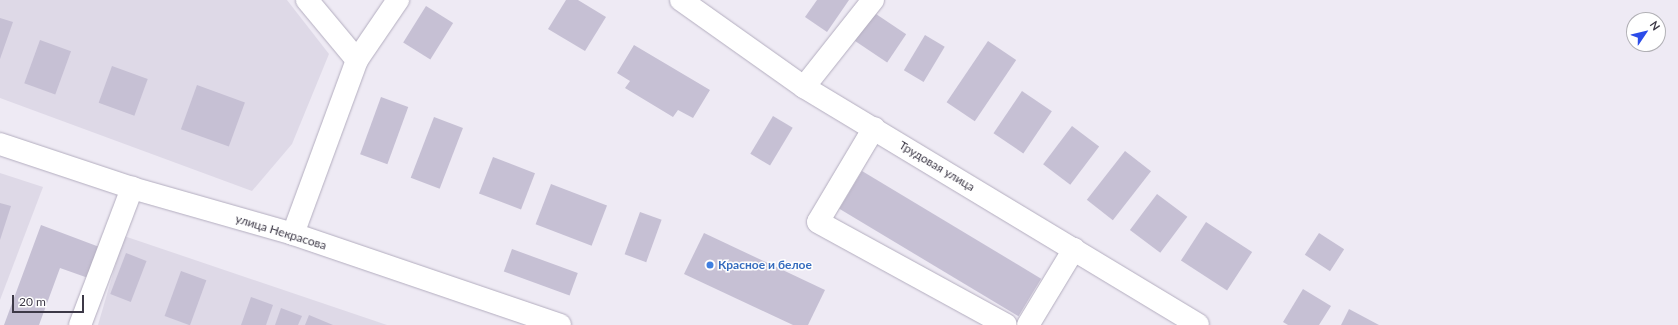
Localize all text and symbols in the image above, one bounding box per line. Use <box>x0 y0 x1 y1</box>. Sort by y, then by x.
north arrow <box>1626 12 1666 52</box>
text: N <box>1648 18 1663 33</box>
street label: Трудовая улица <box>897 138 977 194</box>
street label: улица Некрасова <box>234 211 328 253</box>
place label: Красное и белое <box>718 258 812 272</box>
marker: Красное и белое <box>705 260 715 270</box>
scale bar <box>14 287 86 313</box>
text: 20 m <box>19 294 46 309</box>

